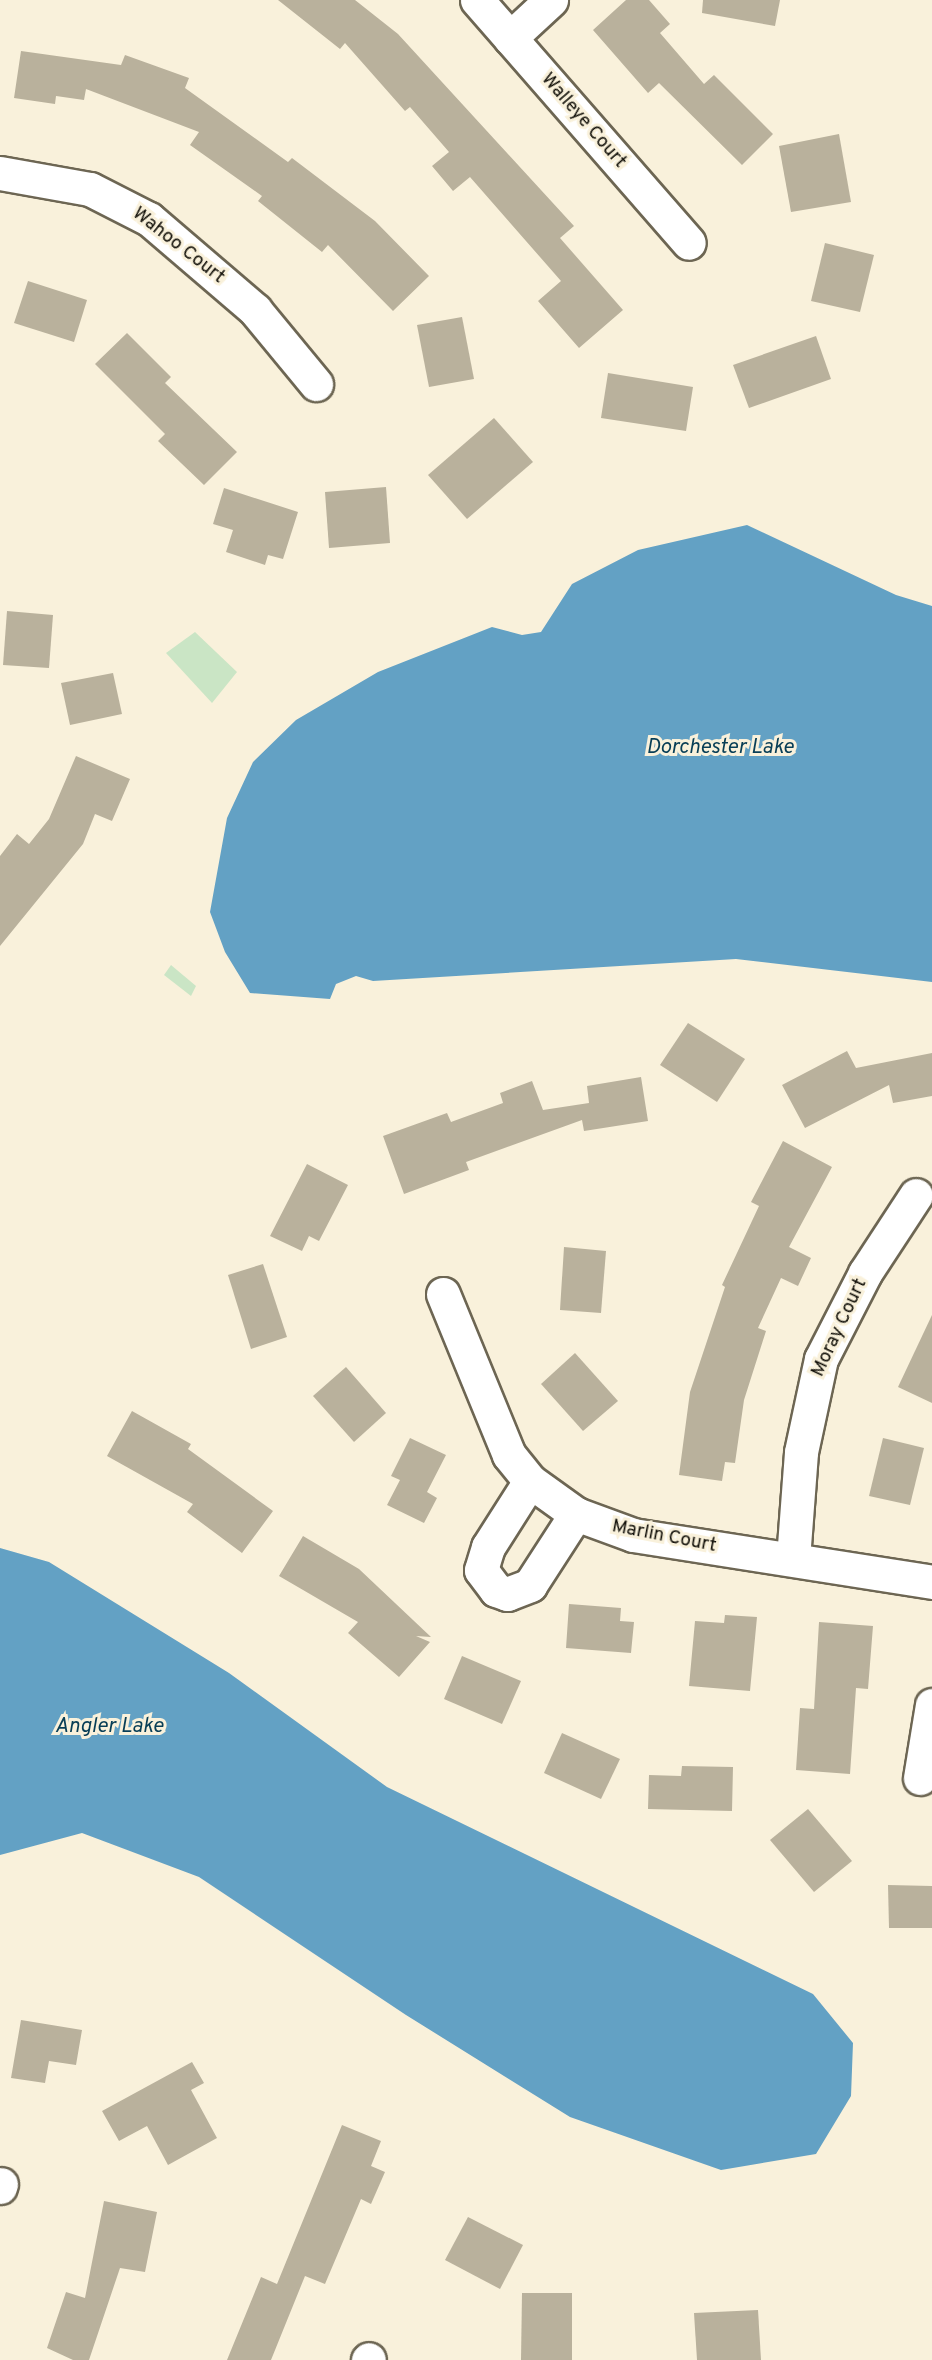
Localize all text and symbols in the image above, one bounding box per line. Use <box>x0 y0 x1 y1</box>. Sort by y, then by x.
street label: Walleye Court <box>535 69 631 173</box>
street label: Wahoo Court <box>127 203 229 289</box>
water label: Dorchester Lake <box>646 735 794 761</box>
street label: Moray Court <box>807 1275 873 1381</box>
street label: Marlin Court <box>610 1516 718 1558</box>
water label: Angler Lake <box>55 1714 163 1740</box>

